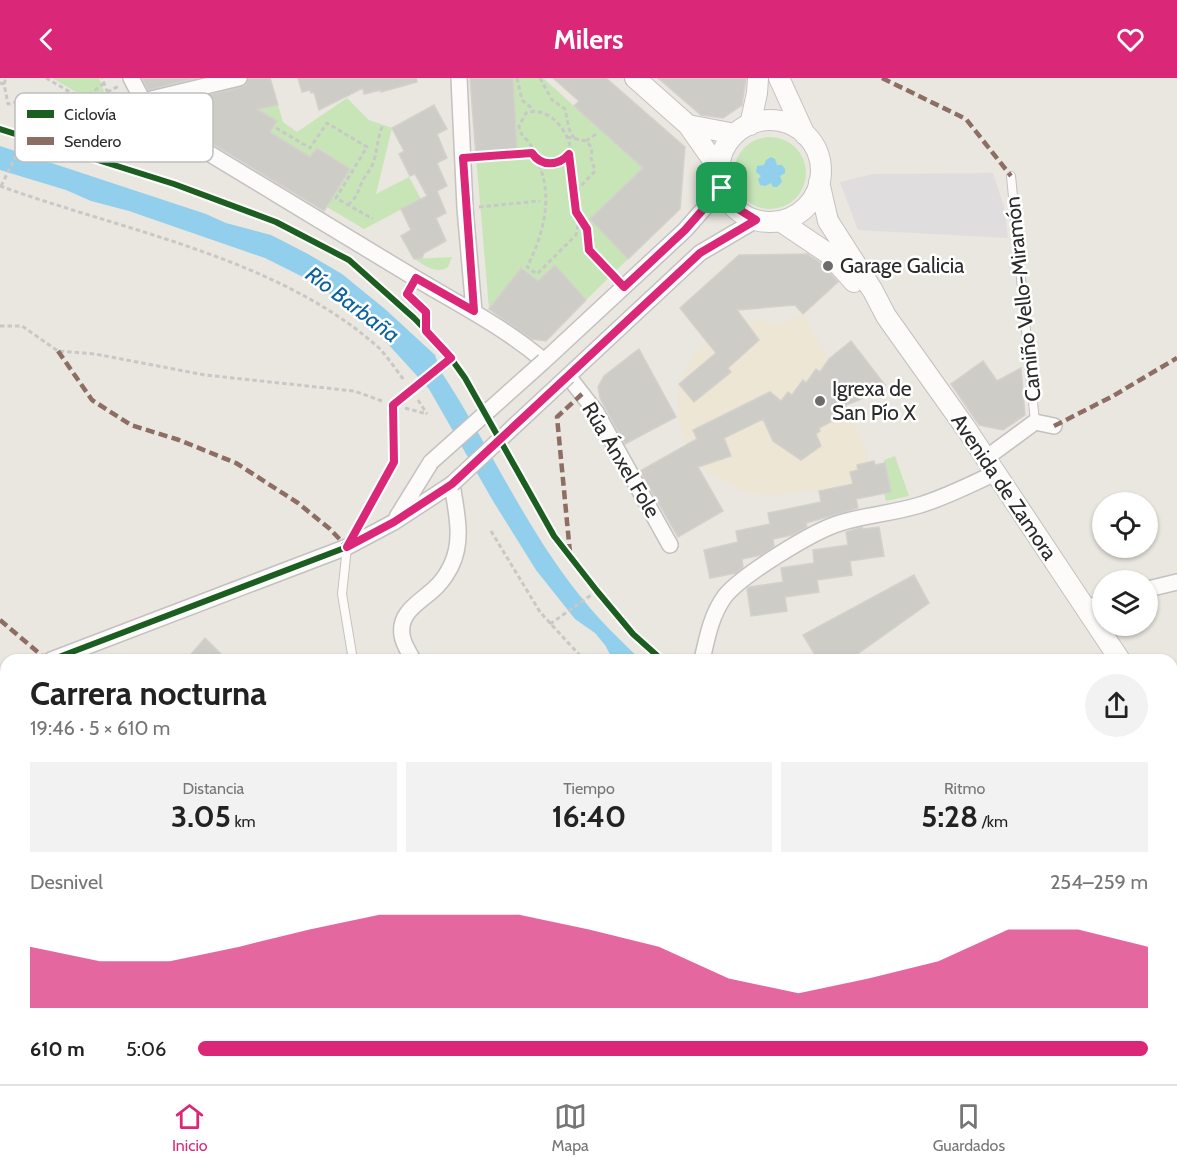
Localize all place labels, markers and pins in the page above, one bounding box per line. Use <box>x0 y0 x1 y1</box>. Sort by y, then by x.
pin <box>696 162 747 213</box>
place label: Garage Galicia <box>840 253 964 278</box>
marker: Garage Galicia <box>821 259 835 273</box>
place label: Igrexa de San Pío X <box>832 376 916 425</box>
marker: Igrexa de San Pío X <box>813 394 827 408</box>

